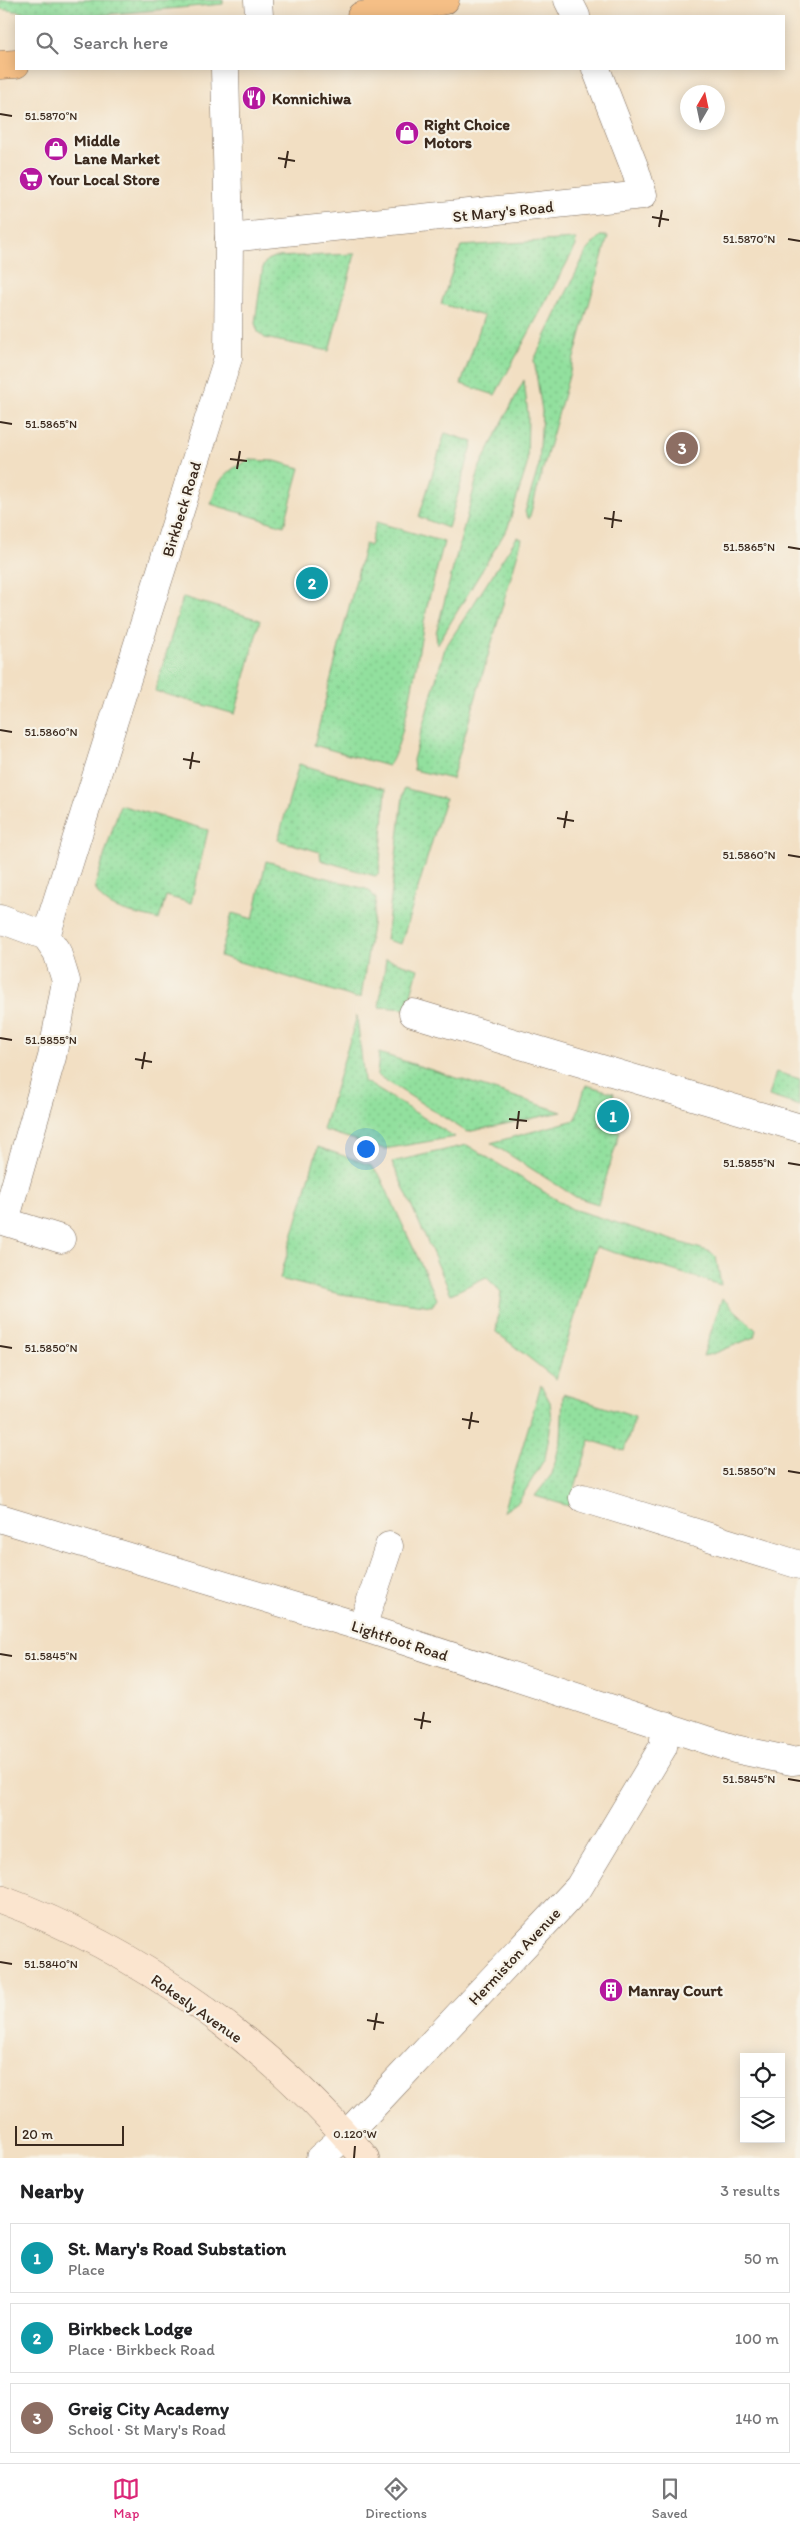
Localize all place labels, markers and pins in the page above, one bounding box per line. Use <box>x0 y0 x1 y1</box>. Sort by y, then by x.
restaurant icon: Konnichiwa <box>241 85 267 111</box>
place label: Konnichiwa <box>272 89 352 108</box>
place label: Right Choice Motors <box>424 115 510 152</box>
shop icon: Right Choice Motors <box>394 120 420 146</box>
place label: Middle Lane Market <box>74 131 160 168</box>
shop icon: Middle Lane Market <box>43 136 69 162</box>
supermarket icon: Your Local Store <box>18 166 44 192</box>
place label: Your Local Store <box>47 170 160 189</box>
pin: 3 <box>666 429 698 467</box>
pin: 2 <box>296 564 328 602</box>
pin: 1 <box>597 1097 629 1135</box>
building icon: Manray Court <box>598 1977 624 2003</box>
place label: Manray Court <box>628 1981 723 2001</box>

